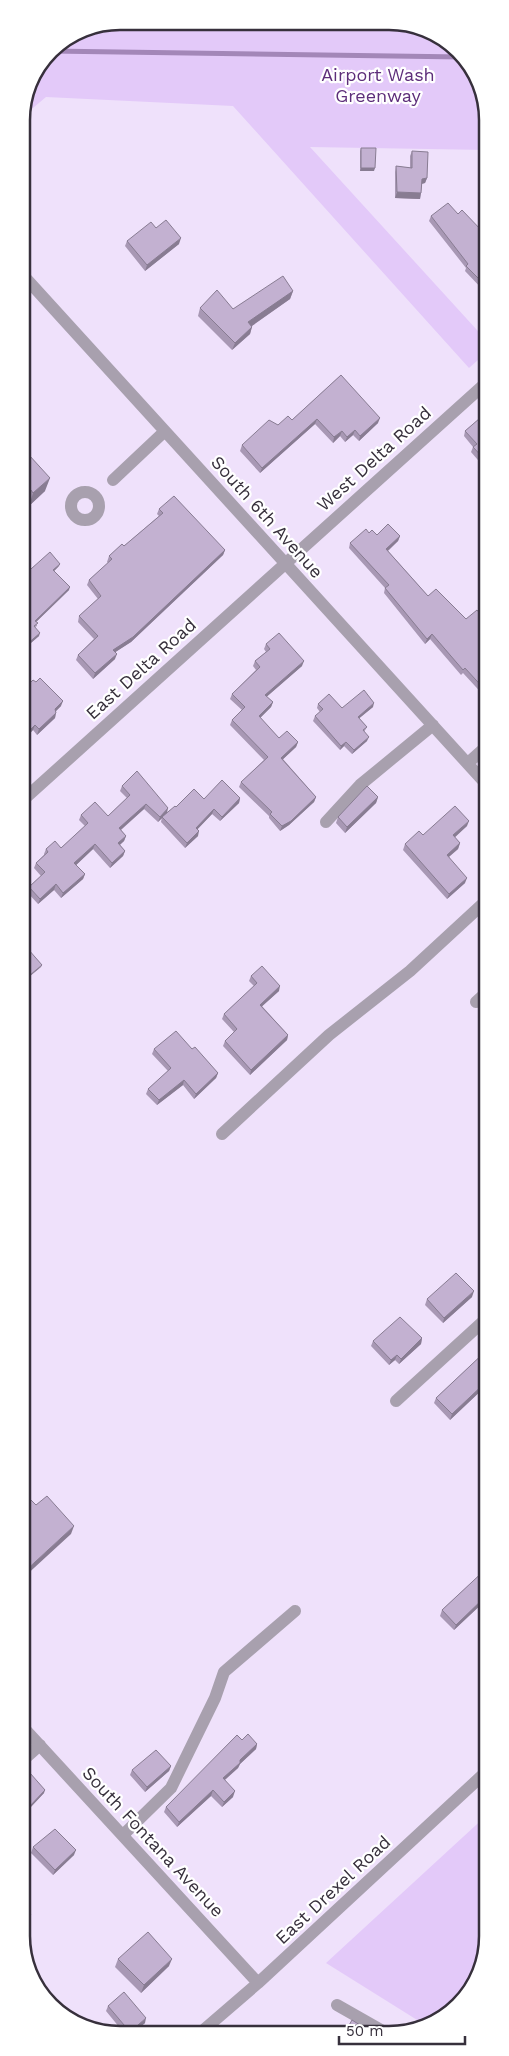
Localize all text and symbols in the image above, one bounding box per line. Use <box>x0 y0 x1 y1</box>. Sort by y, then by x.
park label: Airport Wash Greenway <box>321 64 435 106</box>
street label: West Delta Road <box>312 402 435 515</box>
street label: South 6th Avenue <box>207 451 328 582</box>
street label: East Delta Road <box>81 614 200 724</box>
street label: South Fontana Avenue <box>78 1762 228 1921</box>
street label: East Drexel Road <box>271 1831 394 1948</box>
scale bar <box>339 2014 465 2046</box>
text: 50 m <box>346 2022 383 2040</box>

